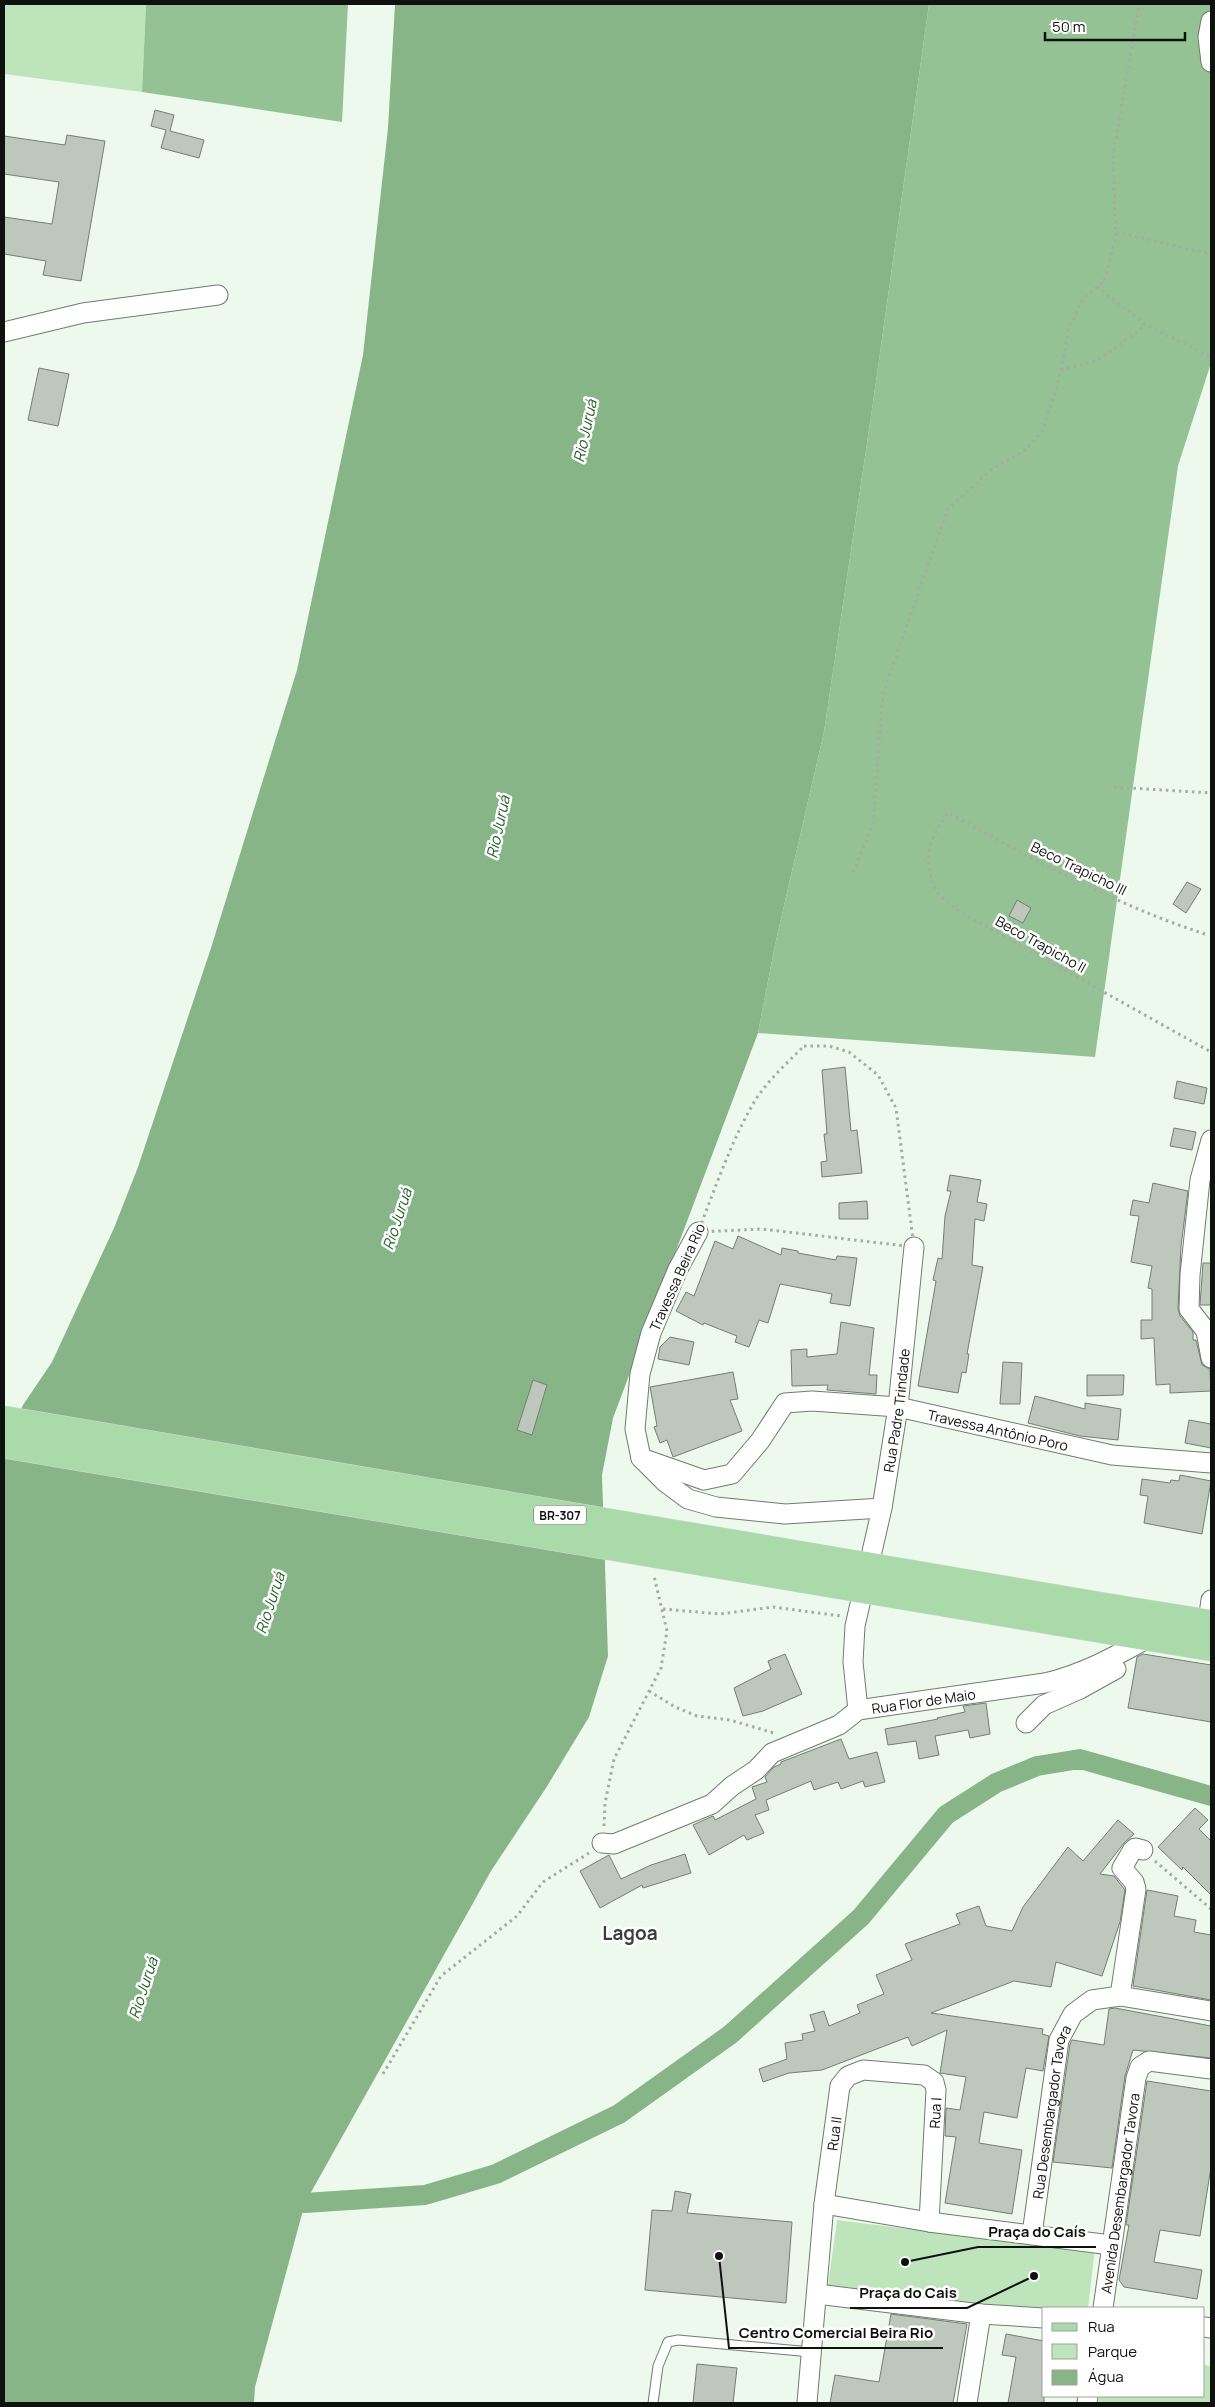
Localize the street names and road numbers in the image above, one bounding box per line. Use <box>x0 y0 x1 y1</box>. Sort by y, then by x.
street label: Beco Trapicho III <box>1028 837 1130 899</box>
street label: Beco Trapicho II <box>992 911 1090 977</box>
street label: Travessa Beira Rio <box>645 1220 709 1334</box>
street label: Rua Padre Trindade <box>878 1348 913 1474</box>
street label: Travessa Antônio Poro <box>926 1404 1070 1454</box>
road number: BR-307 <box>534 1506 586 1524</box>
street label: Rua Flor de Maio <box>870 1684 977 1717</box>
street label: Rua Desembargador Tavora <box>1028 2021 1075 2200</box>
street label: Avenida Desembargador Tavora <box>1096 2092 1143 2295</box>
street label: Rua I <box>925 2097 945 2129</box>
street label: Rua II <box>822 2115 845 2152</box>

